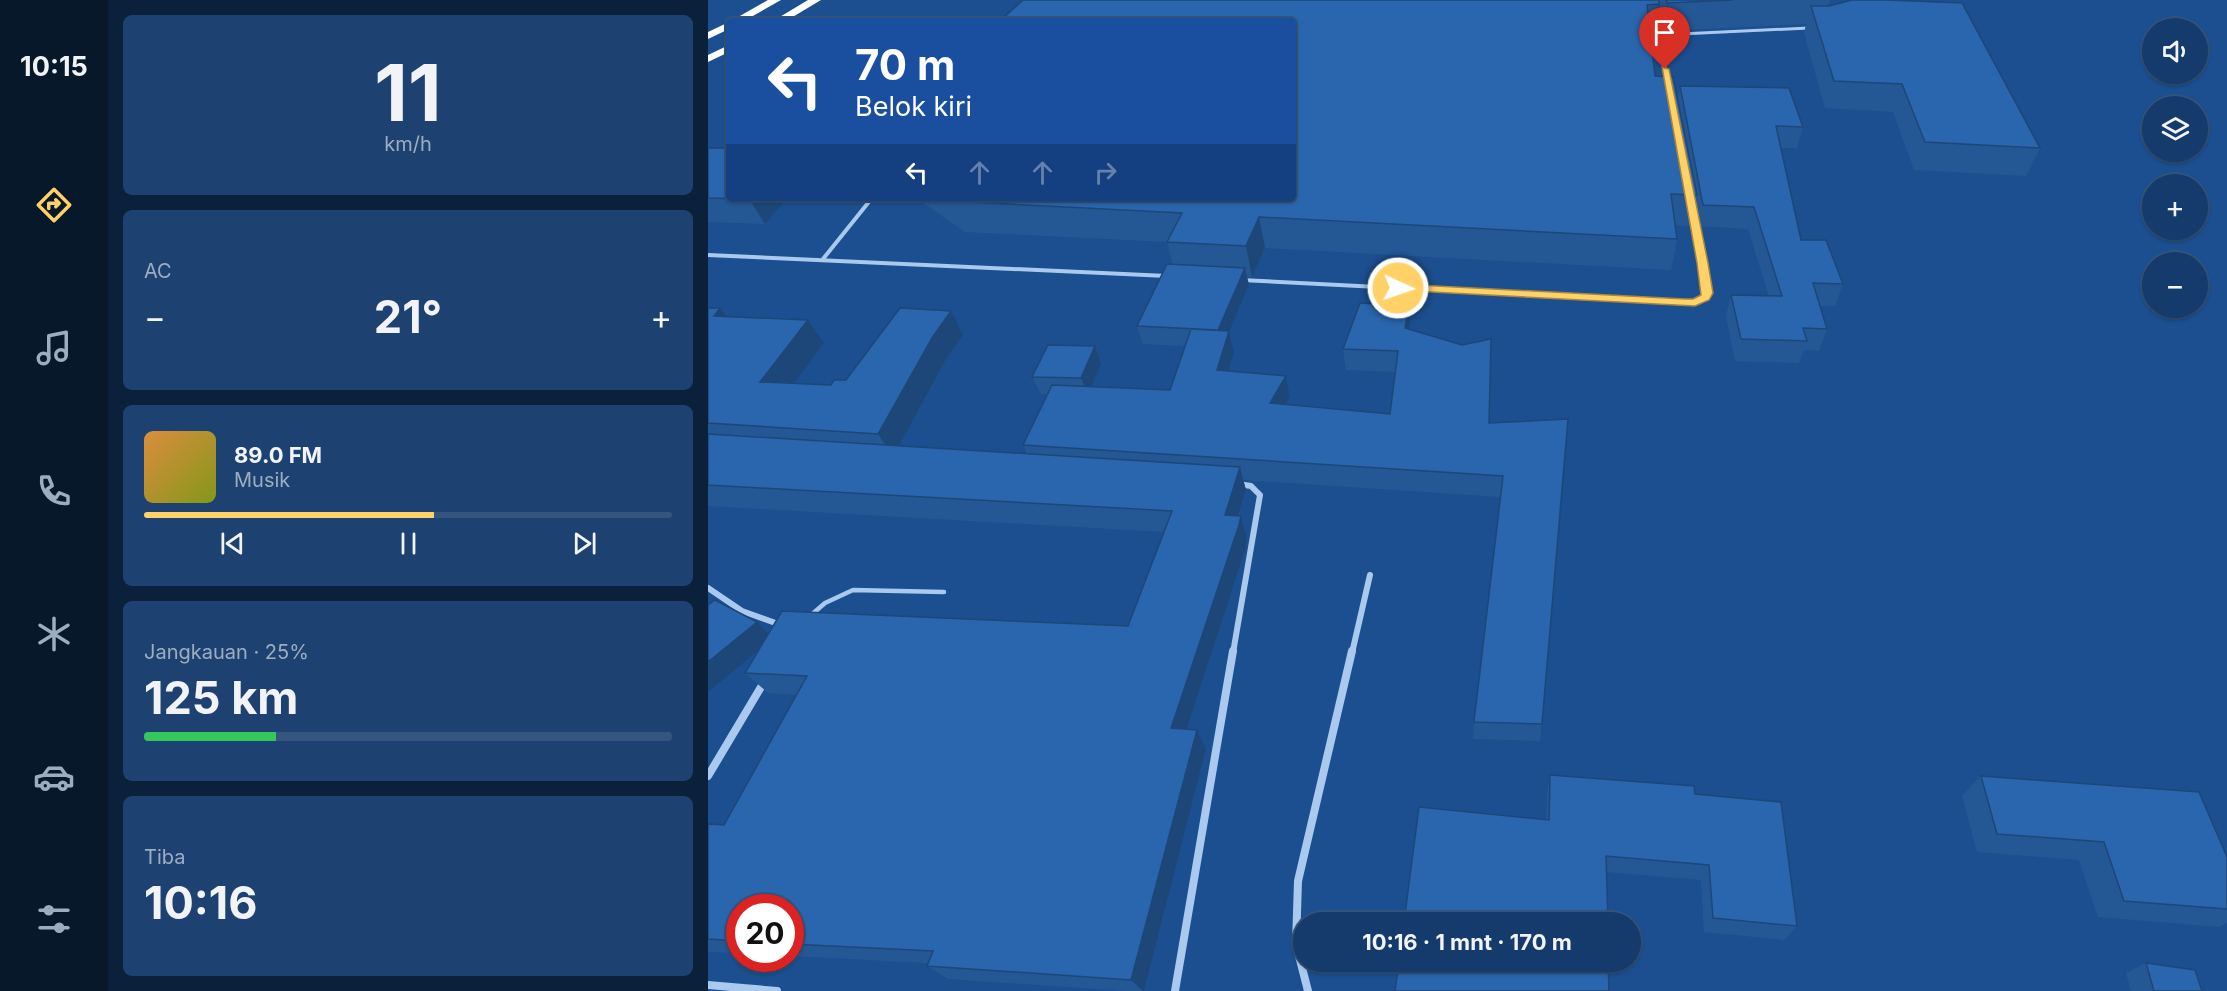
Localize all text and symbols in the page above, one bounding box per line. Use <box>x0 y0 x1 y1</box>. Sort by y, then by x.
pin <box>1639 7 1690 69</box>
icon: arrive <box>1648 16 1681 49</box>
map controls <box>2142 18 2208 318</box>
button: sound <box>2142 18 2208 84</box>
text: 70 m <box>855 39 955 90</box>
icon: left <box>756 42 834 120</box>
text: 11 <box>374 45 442 140</box>
text: 10:15 <box>20 50 88 83</box>
text: Belok kiri <box>855 90 972 123</box>
button: layers <box>2142 96 2208 162</box>
text: km/h <box>384 132 432 156</box>
icon: left <box>900 156 933 189</box>
icon: ahead <box>963 156 996 189</box>
icon: ahead <box>1026 156 1059 189</box>
icon: right <box>1089 156 1122 189</box>
button: + <box>2142 174 2208 240</box>
icon: directions <box>33 184 75 226</box>
button: − <box>2142 252 2208 318</box>
position arrow <box>1366 256 1430 320</box>
text: AC <box>144 259 172 283</box>
text: 21° <box>374 289 442 344</box>
text: − <box>144 297 166 337</box>
text: + <box>650 297 672 337</box>
icon: music <box>33 327 75 369</box>
text: 89.0 FM <box>234 442 322 468</box>
text: Musik <box>234 468 290 492</box>
icon: phone <box>33 470 75 512</box>
icon: previous <box>216 527 249 560</box>
icon: pause <box>392 527 425 560</box>
icon: next <box>568 527 601 560</box>
icon: climate <box>33 613 75 655</box>
text: Jangkauan · 25% <box>144 640 309 664</box>
text: 125 km <box>144 670 298 725</box>
icon: car <box>33 756 75 798</box>
text: Tiba <box>144 845 185 869</box>
text: 10:16 <box>144 875 257 930</box>
speed limit sign: 20 <box>726 894 804 972</box>
icon: filters <box>33 898 75 940</box>
text: 10:16 · 1 mnt · 170 m <box>1362 929 1572 955</box>

